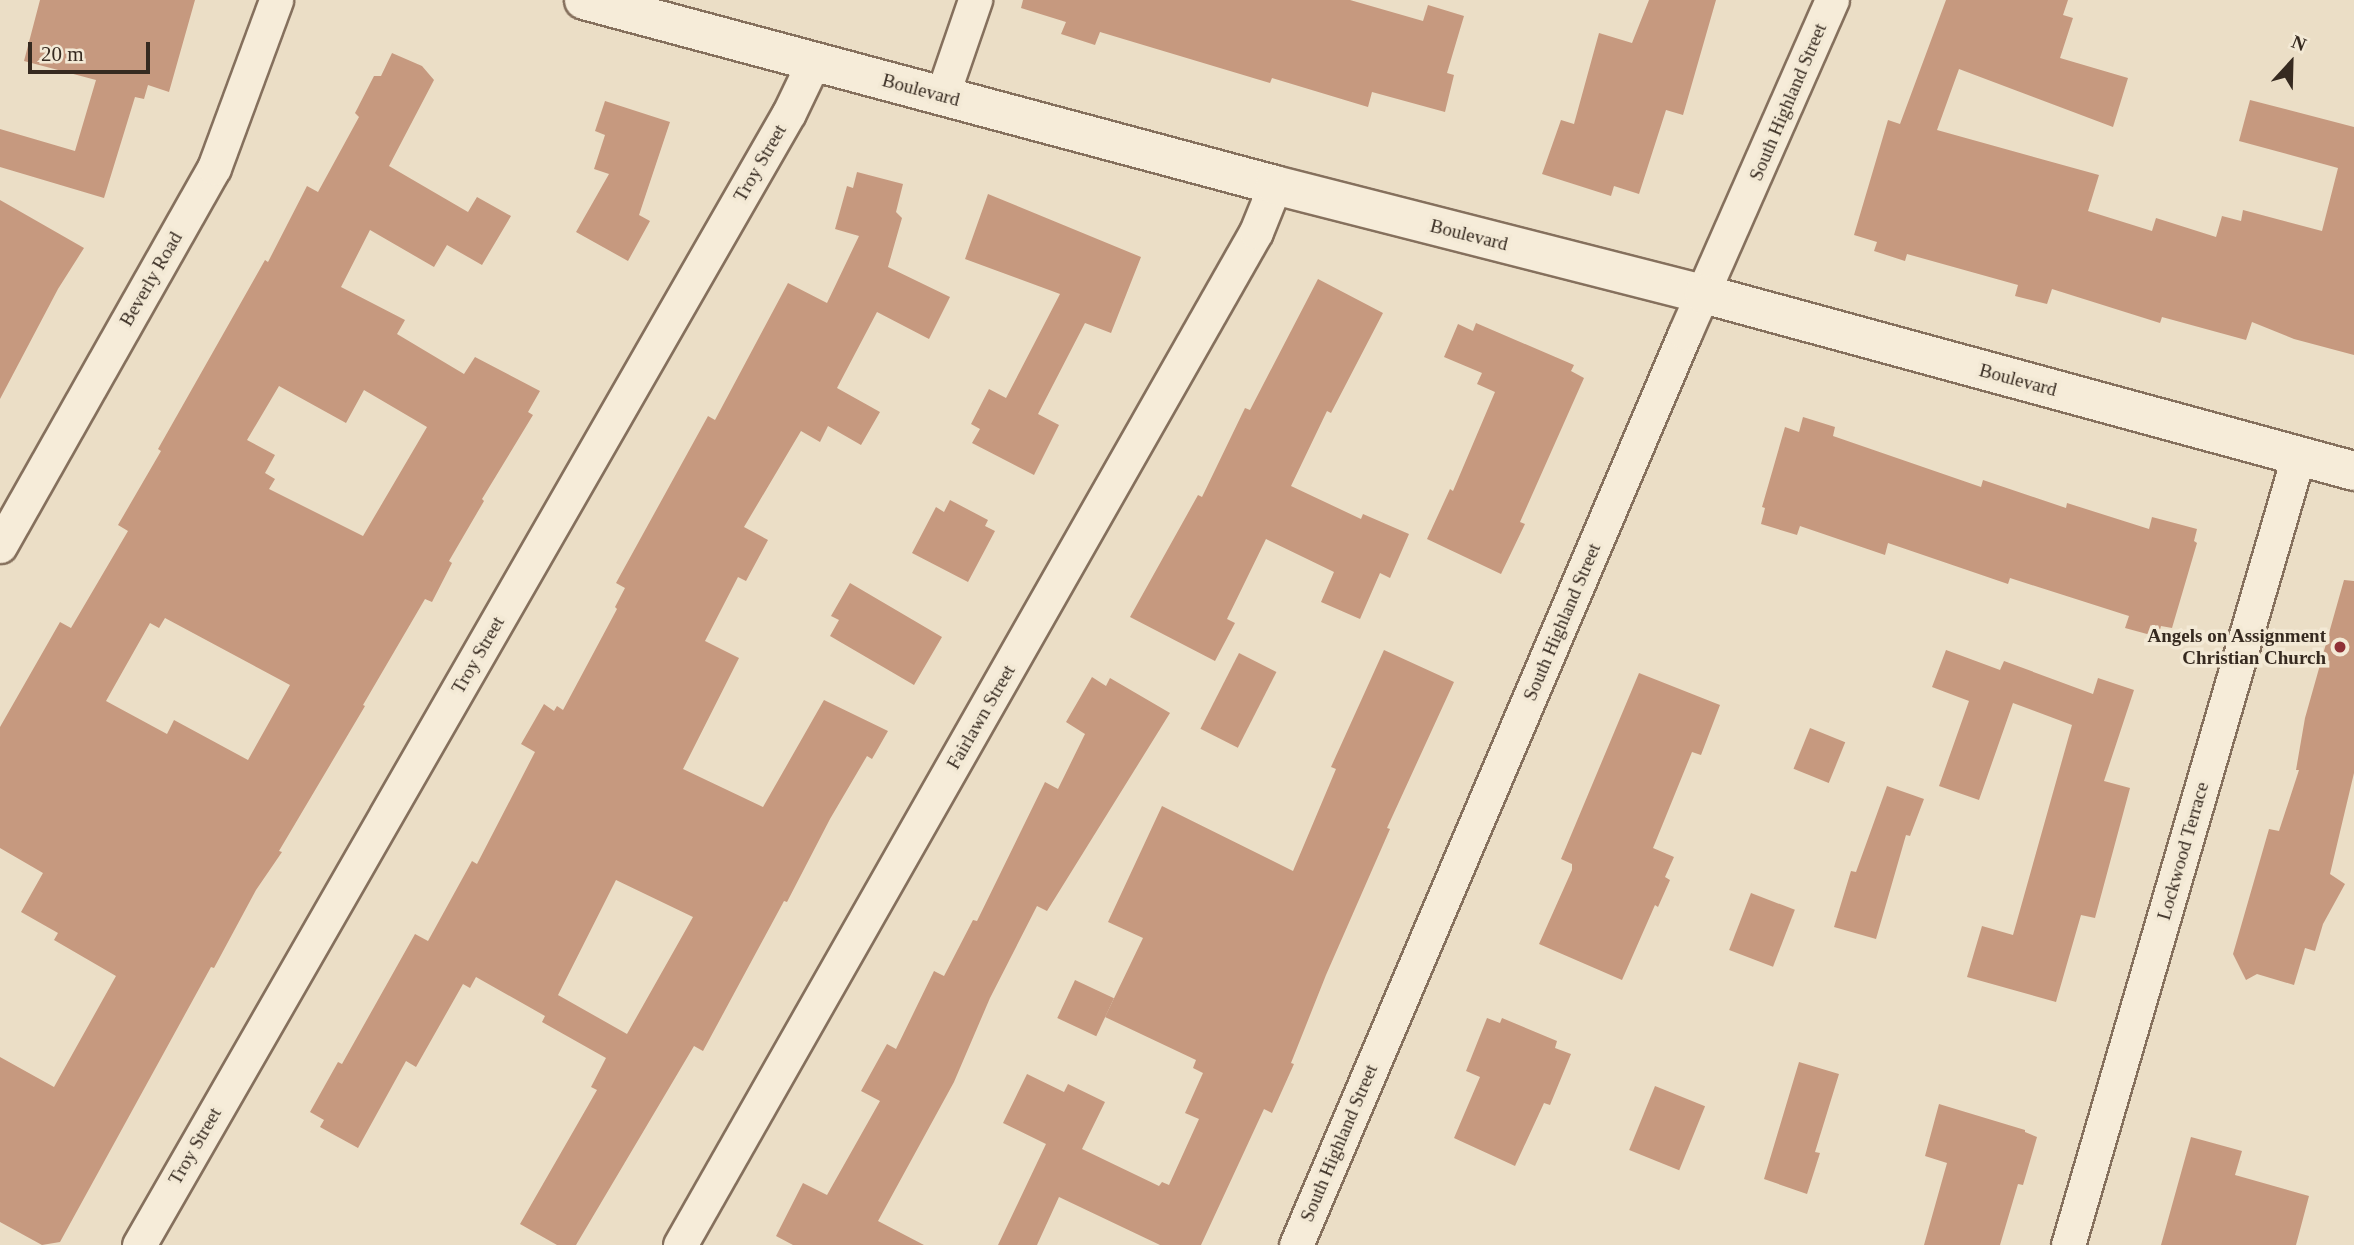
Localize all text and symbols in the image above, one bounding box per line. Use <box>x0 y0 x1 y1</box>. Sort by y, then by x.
street label: South Highland Street <box>1745 20 1831 184</box>
scale bar <box>32 28 154 72</box>
north arrow <box>2256 28 2326 98</box>
text: N <box>2289 31 2309 55</box>
text: 20 m <box>41 42 84 66</box>
street label: Boulevard <box>880 69 962 111</box>
street label: Troy Street <box>729 120 791 206</box>
street label: Boulevard <box>1428 214 1510 256</box>
street label: Beverly Road <box>115 228 187 330</box>
street label: Boulevard <box>1977 359 2059 401</box>
street label: South Highland Street <box>1519 540 1605 704</box>
street label: Troy Street <box>447 612 509 698</box>
place label: Angels on Assignment Christian Church <box>2147 625 2326 669</box>
marker: Angels on Assignment Christian Church <box>2332 639 2348 655</box>
street label: Fairlawn Street <box>942 661 1020 773</box>
street label: Lockwood Terrace <box>2152 779 2214 923</box>
street label: South Highland Street <box>1296 1061 1382 1225</box>
street label: Troy Street <box>164 1103 226 1189</box>

